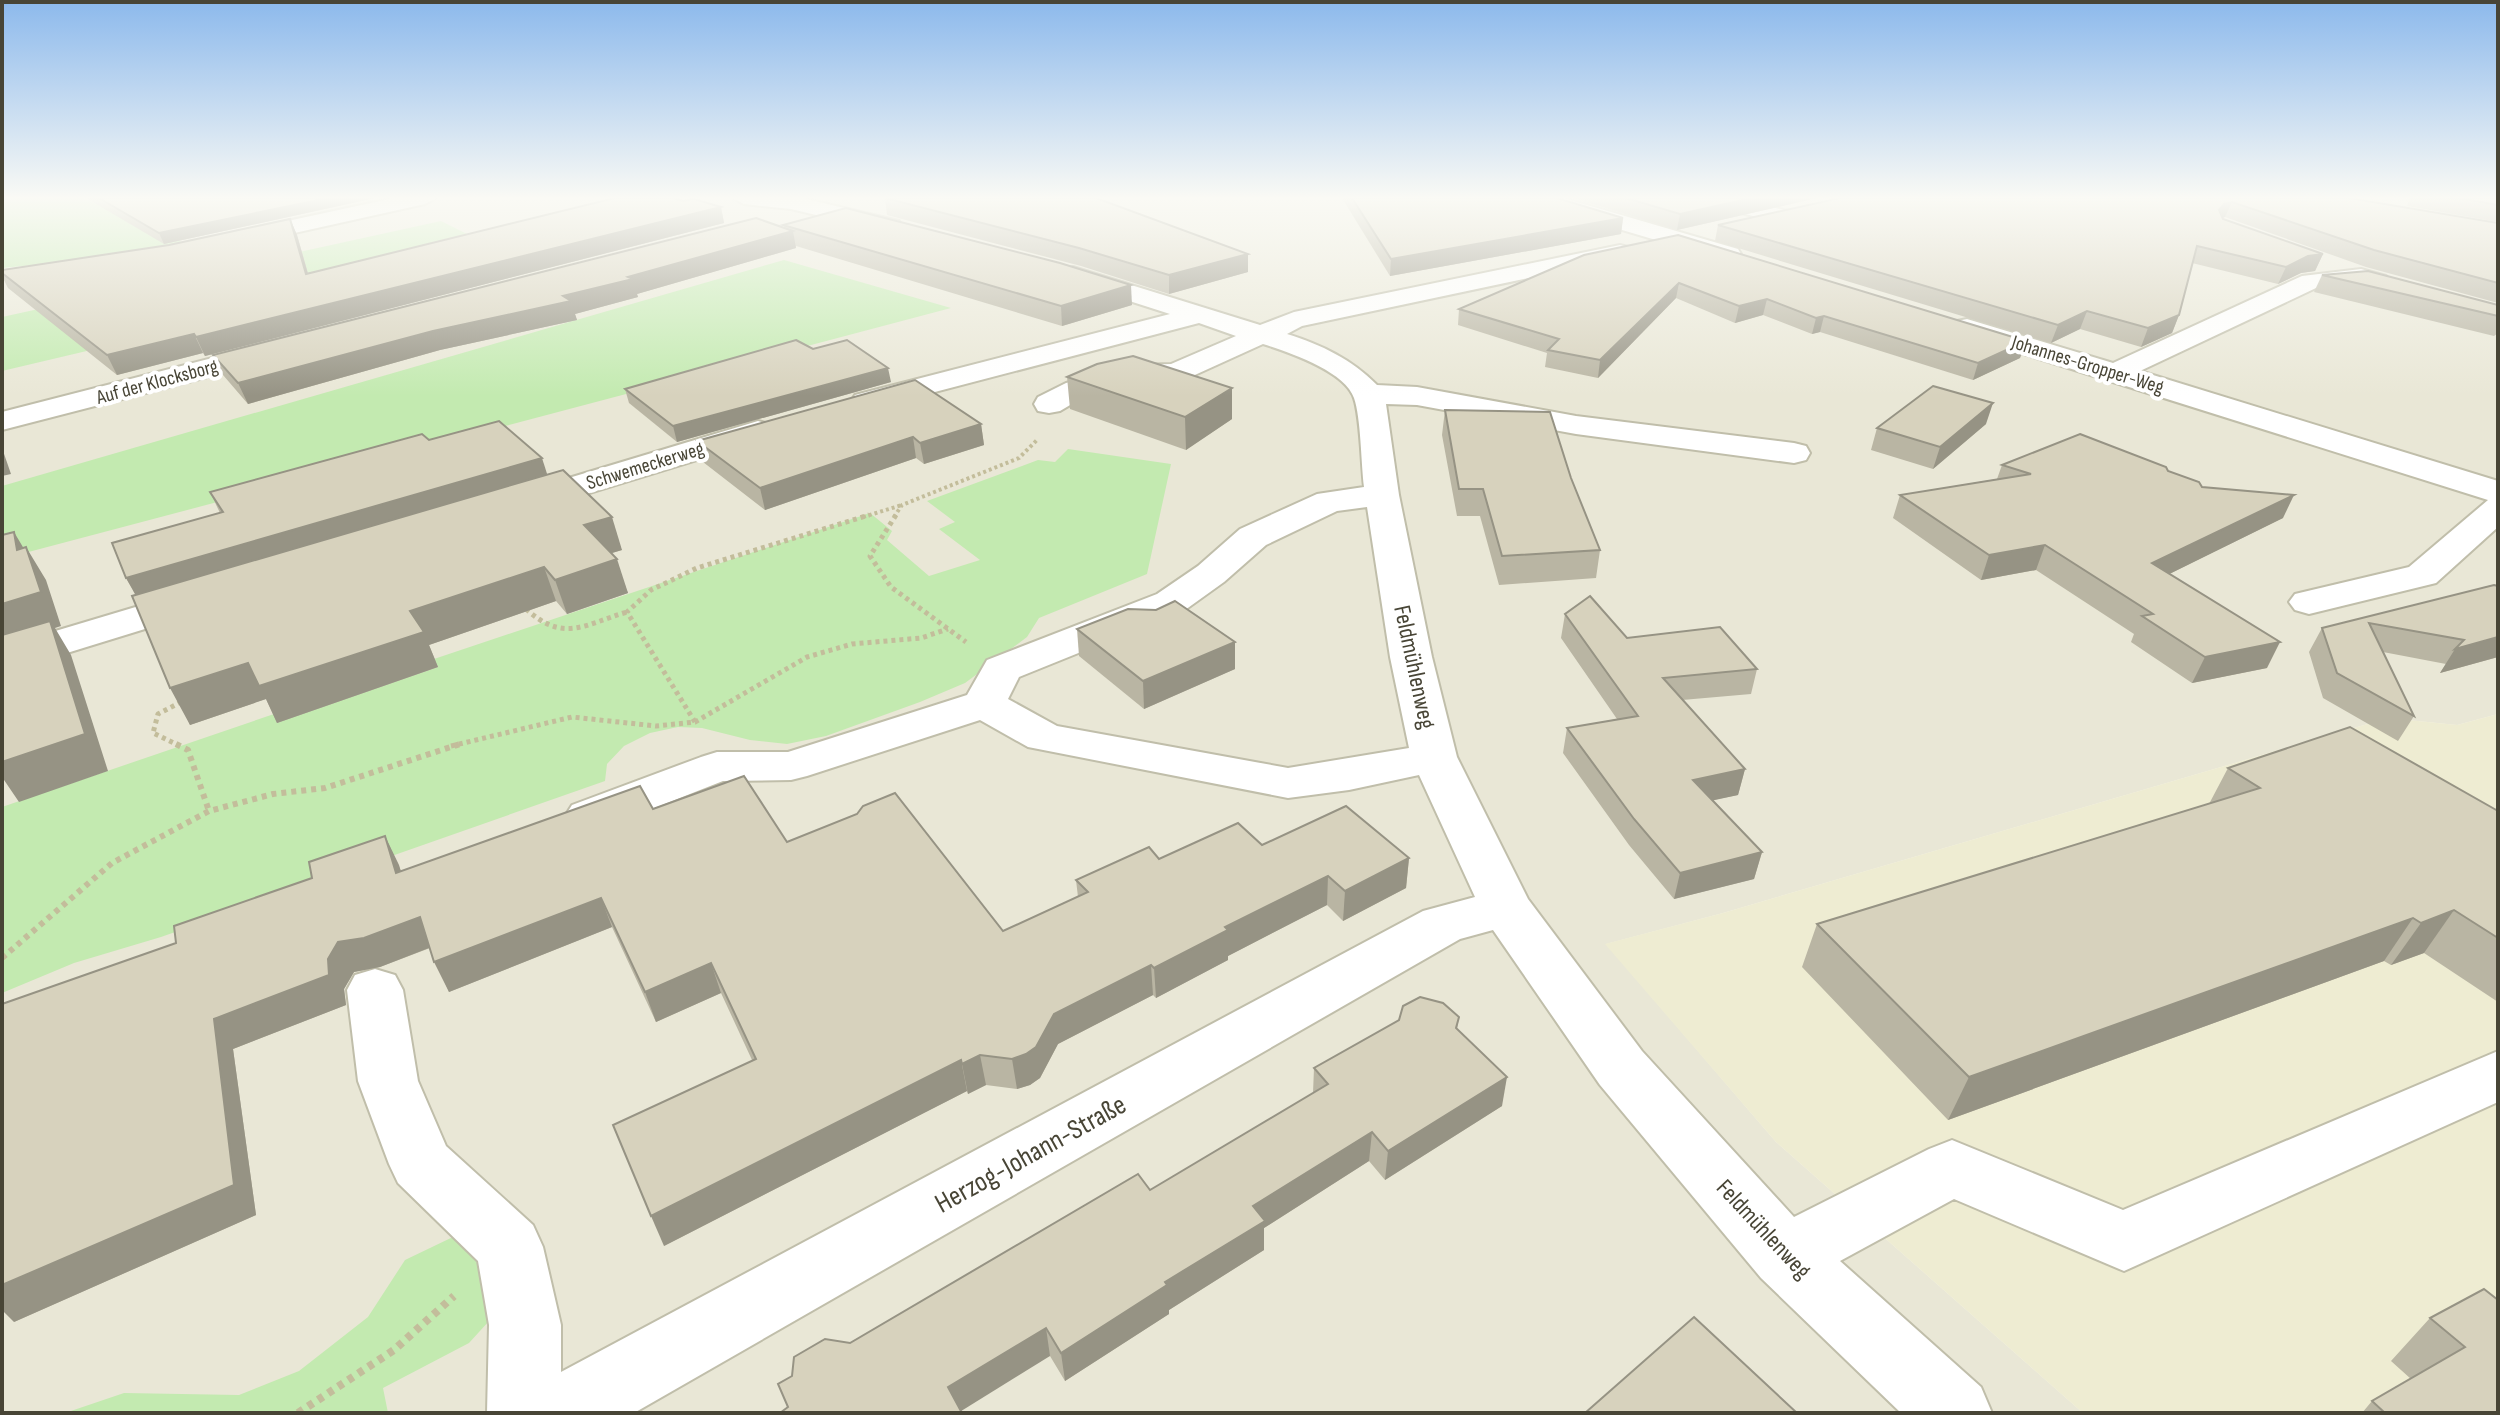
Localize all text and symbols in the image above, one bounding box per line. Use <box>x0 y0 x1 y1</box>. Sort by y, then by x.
street label: Johannes-Gropper-Weg <box>2008 330 2167 400</box>
street label: Auf der Klocksborg <box>93 354 221 410</box>
street label: Schwemeckerweg <box>584 437 707 495</box>
street label: Feldmühlenweg <box>1387 603 1442 732</box>
street label: Herzog-Johann-Straße <box>929 1088 1132 1220</box>
street label: Feldmühlenweg <box>1710 1174 1817 1285</box>

